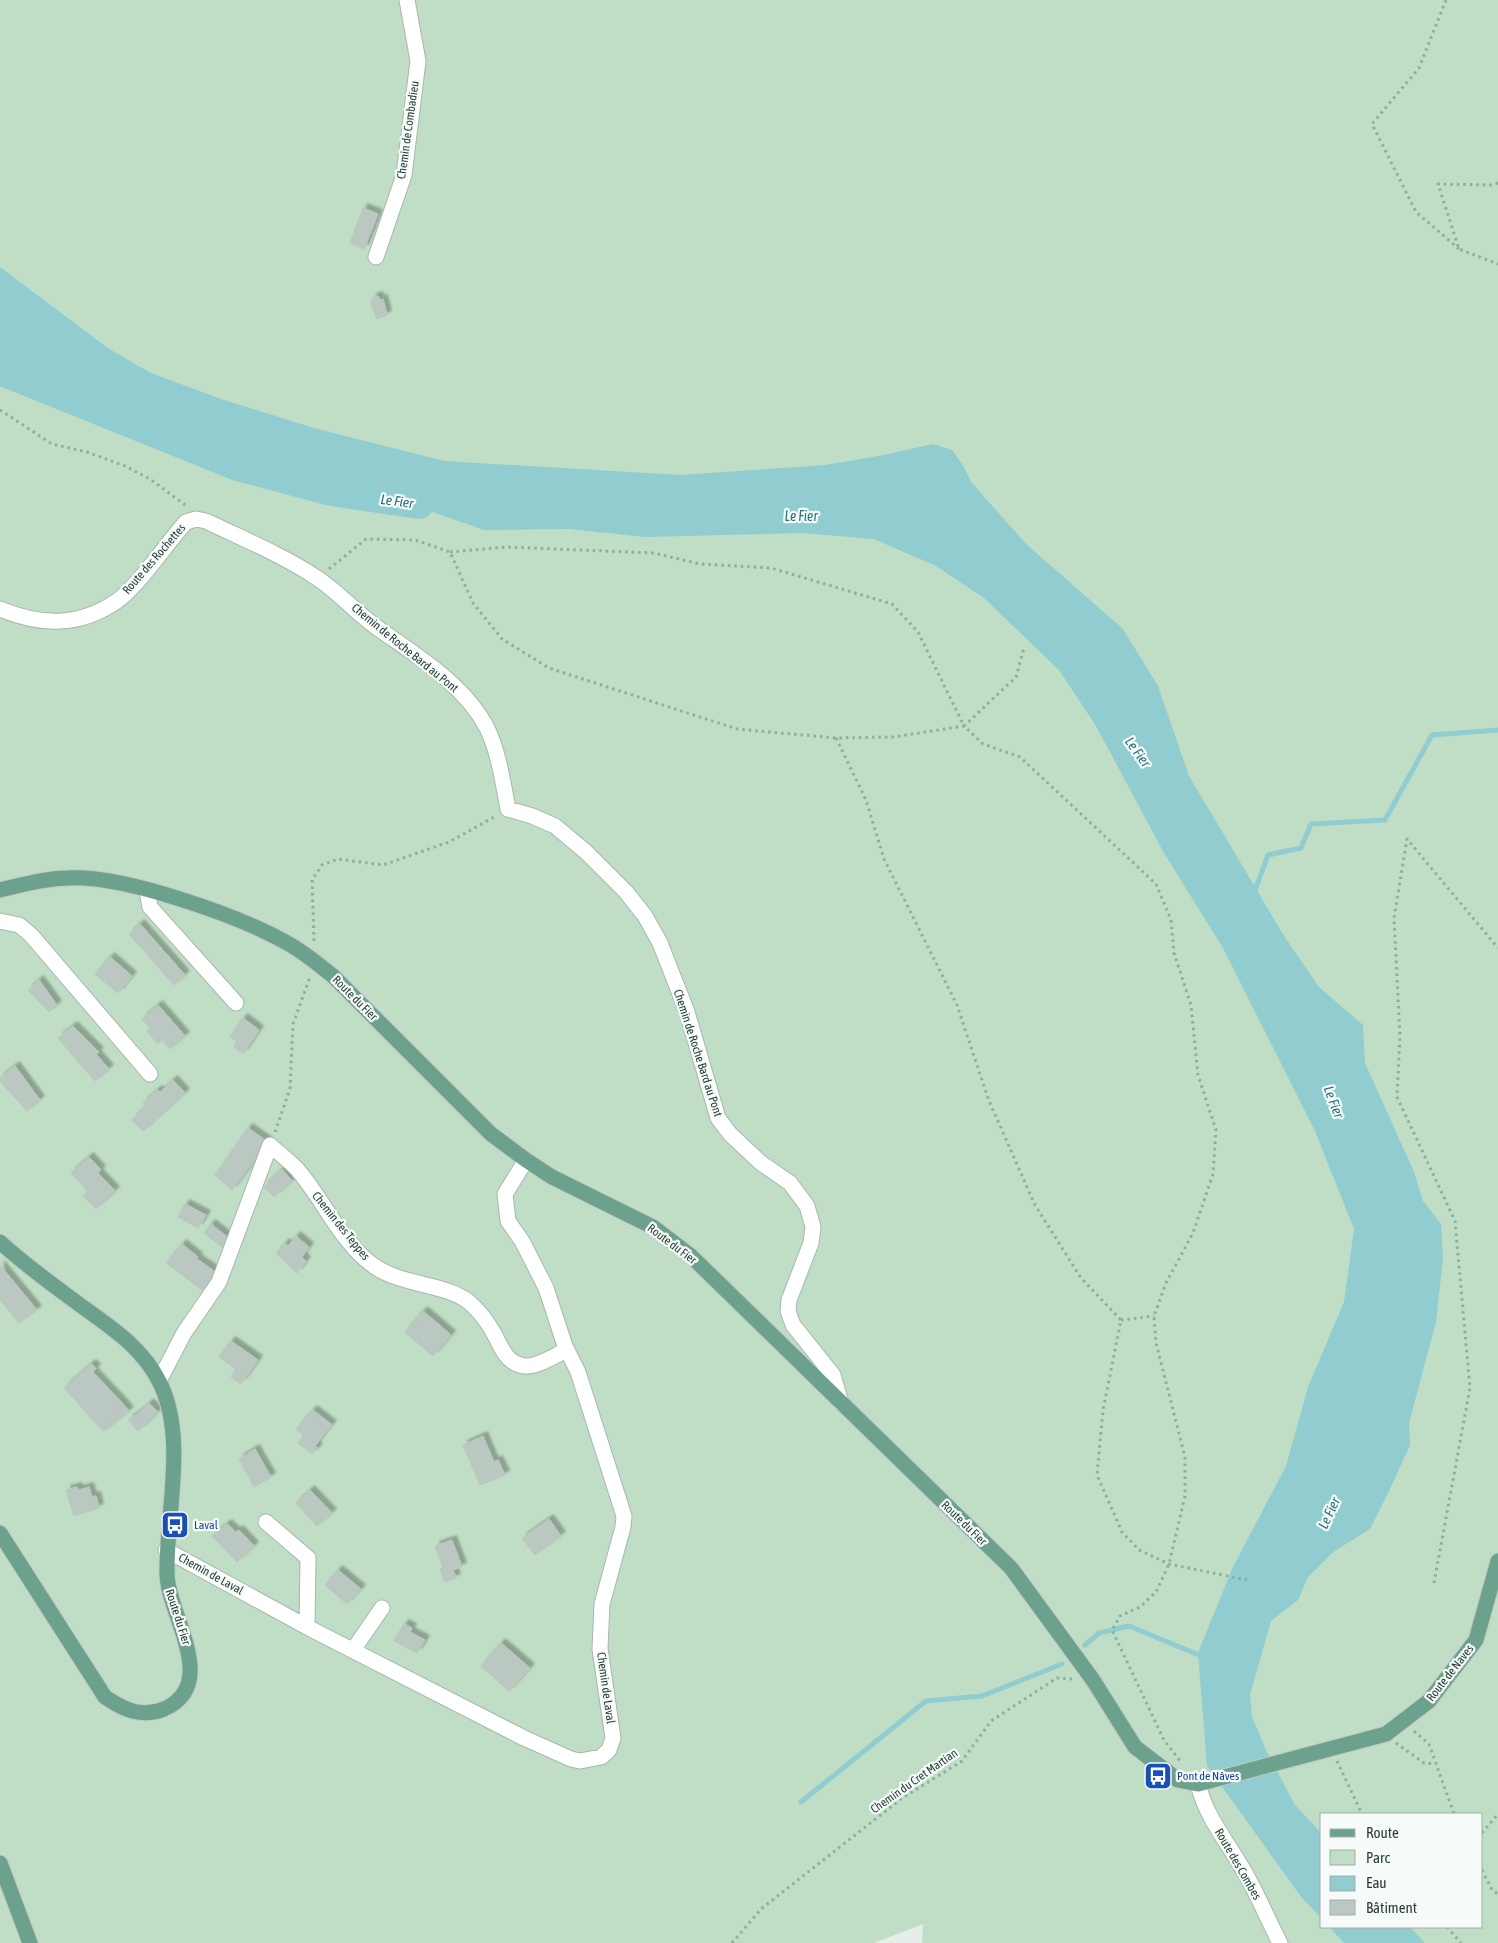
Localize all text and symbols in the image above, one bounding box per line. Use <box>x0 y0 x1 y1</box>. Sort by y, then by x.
street label: Chemin de Combadieu <box>394 80 422 180</box>
water label: Le Fier <box>380 491 415 511</box>
water label: Le Fier <box>784 508 818 524</box>
street label: Route des Rochettes <box>120 521 188 597</box>
street label: Chemin de Roche Bard au Pont <box>349 601 462 696</box>
water label: Le Fier <box>1122 734 1155 771</box>
street label: Route du Fier <box>330 973 381 1024</box>
street label: Chemin de Roche Bard au Pont <box>671 988 725 1119</box>
water label: Le Fier <box>1321 1084 1348 1121</box>
street label: Chemin des Teppes <box>309 1189 373 1263</box>
street label: Route du Fier <box>645 1221 700 1267</box>
water label: Le Fier <box>1315 1494 1344 1531</box>
street label: Route du Fier <box>938 1498 990 1548</box>
bus stop icon: Laval <box>160 1510 190 1540</box>
place label: Laval <box>194 1518 219 1532</box>
street label: Chemin de Laval <box>176 1550 247 1598</box>
street label: Route du Fier <box>162 1587 194 1647</box>
street label: Route de Naves <box>1424 1642 1476 1704</box>
street label: Chemin de Laval <box>594 1651 618 1725</box>
street label: Chemin du Cret Martian <box>868 1746 960 1816</box>
bus stop icon: Pont de Nâves <box>1143 1761 1173 1791</box>
place label: Pont de Nâves <box>1177 1769 1239 1783</box>
legend <box>1320 1813 1483 1928</box>
text: Route <box>1366 1824 1399 1841</box>
street label: Route des Combes <box>1212 1826 1264 1902</box>
text: Parc <box>1366 1849 1390 1866</box>
text: Eau <box>1366 1874 1387 1891</box>
text: Bâtiment <box>1366 1899 1417 1916</box>

